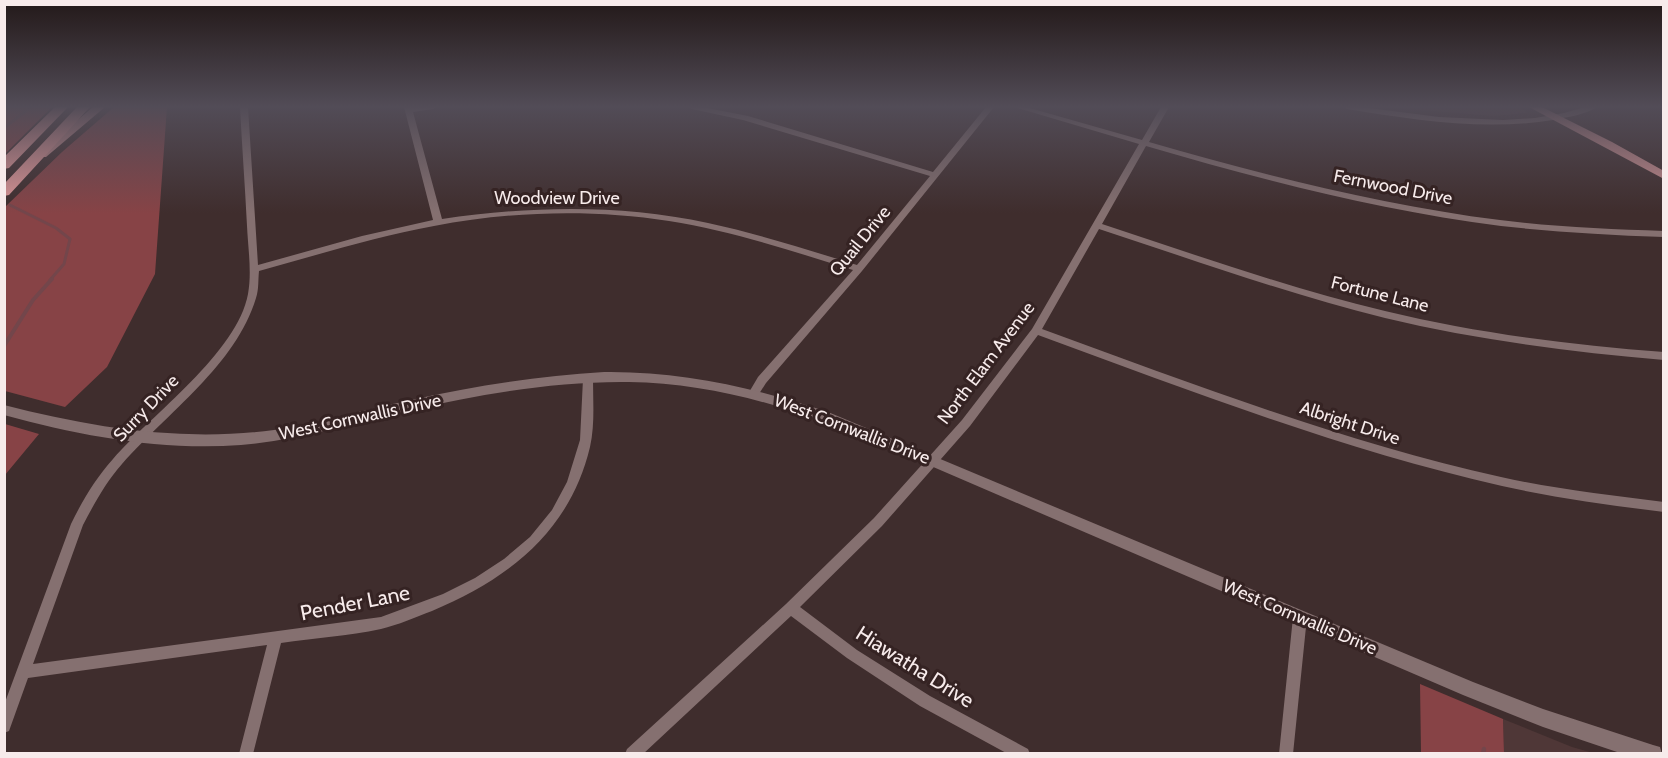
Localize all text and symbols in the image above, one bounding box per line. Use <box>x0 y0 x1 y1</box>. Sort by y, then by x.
street label: Fernwood Drive <box>1332 165 1454 209</box>
street label: Woodview Drive <box>494 187 620 209</box>
street label: Quail Drive <box>825 201 895 281</box>
street label: Fortune Lane <box>1329 271 1431 317</box>
street label: North Elam Avenue <box>933 297 1039 429</box>
street label: Surry Drive <box>109 370 183 446</box>
street label: West Cornwallis Drive <box>277 389 443 445</box>
street label: West Cornwallis Drive <box>771 389 933 469</box>
street label: Albright Drive <box>1297 397 1403 449</box>
street label: West Cornwallis Drive <box>1220 575 1380 659</box>
street label: Pender Lane <box>298 580 412 625</box>
street label: Hiawatha Drive <box>852 620 979 713</box>

